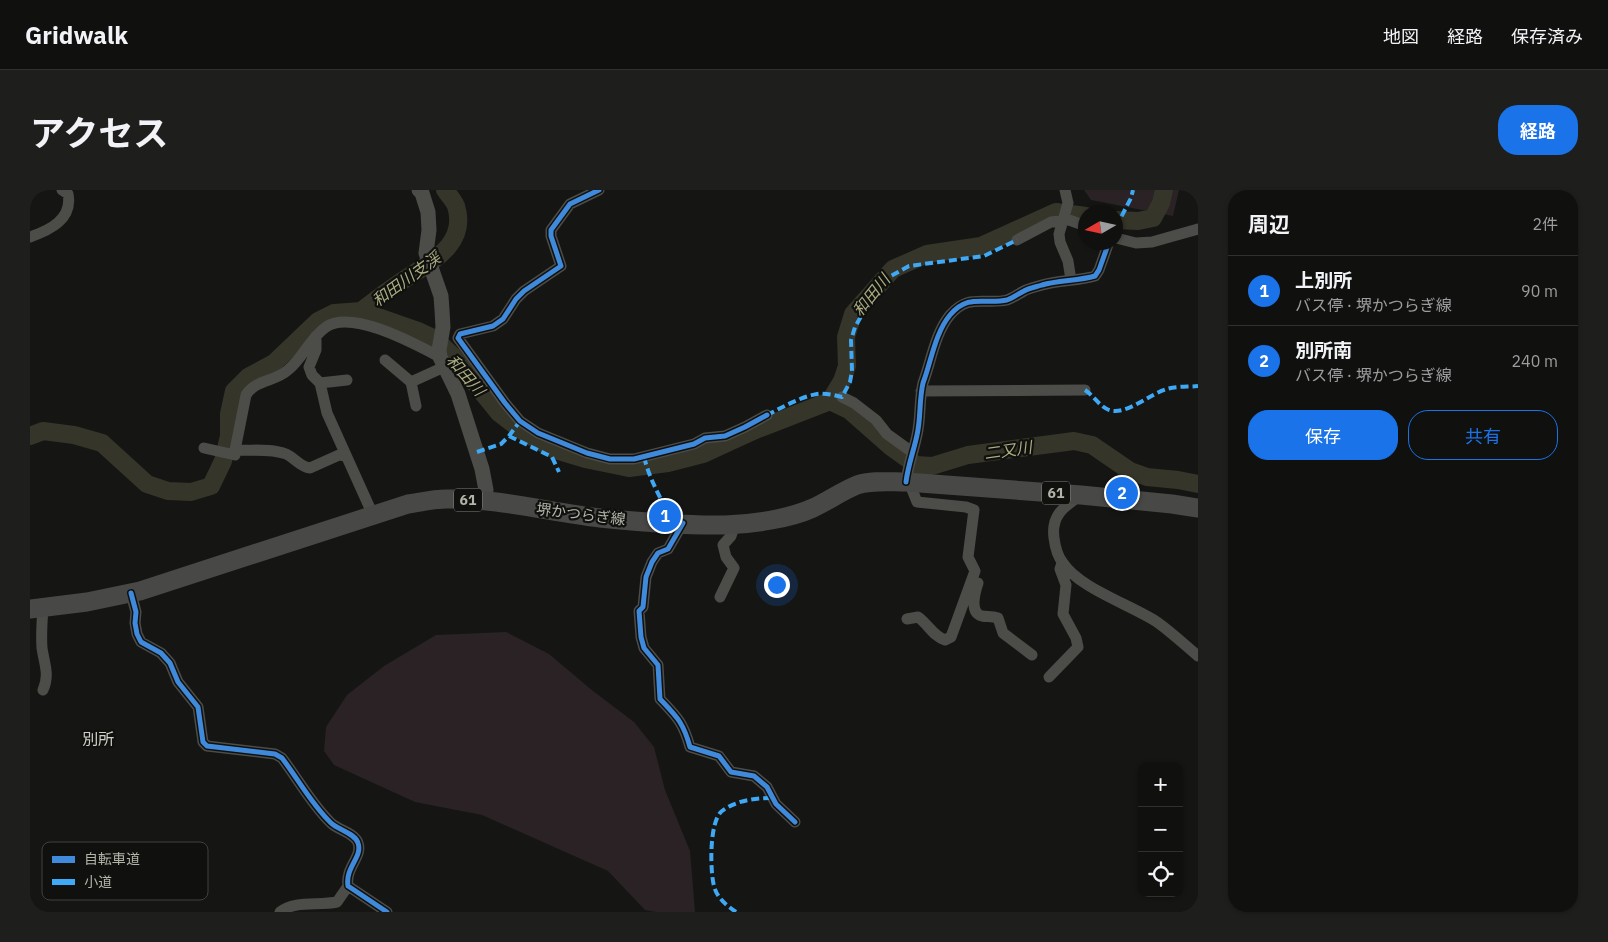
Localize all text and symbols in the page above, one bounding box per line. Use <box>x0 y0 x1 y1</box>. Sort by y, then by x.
text: Gridwalk <box>25 19 128 51</box>
text: 地図 <box>1383 25 1419 48</box>
text: 経路 <box>1447 25 1483 48</box>
text: 保存済み <box>1511 25 1583 48</box>
button: 経路 <box>1498 105 1578 155</box>
text: アクセス <box>30 110 168 156</box>
north arrow <box>1078 205 1123 250</box>
text: 周辺 <box>1248 210 1290 238</box>
text: 2件 <box>1532 214 1558 234</box>
water label: 和田川支渓 <box>368 246 446 311</box>
text: 上別所 <box>1295 268 1352 292</box>
water label: 和田川 <box>848 269 895 320</box>
text: 1 <box>1259 281 1269 301</box>
text: 90 m <box>1521 281 1558 301</box>
text: バス停 · 堺かつらぎ線 <box>1295 295 1452 315</box>
text: 別所南 <box>1295 338 1352 362</box>
water label: 和田川 <box>443 350 491 401</box>
text: 2 <box>1259 351 1269 371</box>
text: 240 m <box>1511 351 1558 371</box>
text: バス停 · 堺かつらぎ線 <box>1295 365 1452 385</box>
button: 保存 <box>1248 410 1398 460</box>
button: 共有 <box>1408 410 1558 460</box>
water label: 二又川 <box>983 436 1035 463</box>
pin: 2 <box>1106 474 1138 512</box>
road number: 61 <box>1042 482 1070 504</box>
road number: 61 <box>454 488 482 512</box>
pin: 1 <box>649 497 681 535</box>
street label: 堺かつらぎ線 <box>535 499 627 529</box>
your location <box>764 572 790 598</box>
district label: 別所 <box>82 729 114 749</box>
map controls <box>1138 762 1183 897</box>
button: + <box>1138 762 1183 807</box>
button: − <box>1138 807 1183 852</box>
legend <box>42 842 208 900</box>
text: 自転車道 <box>84 850 140 868</box>
button: locate <box>1138 852 1183 897</box>
text: 小道 <box>84 873 112 891</box>

